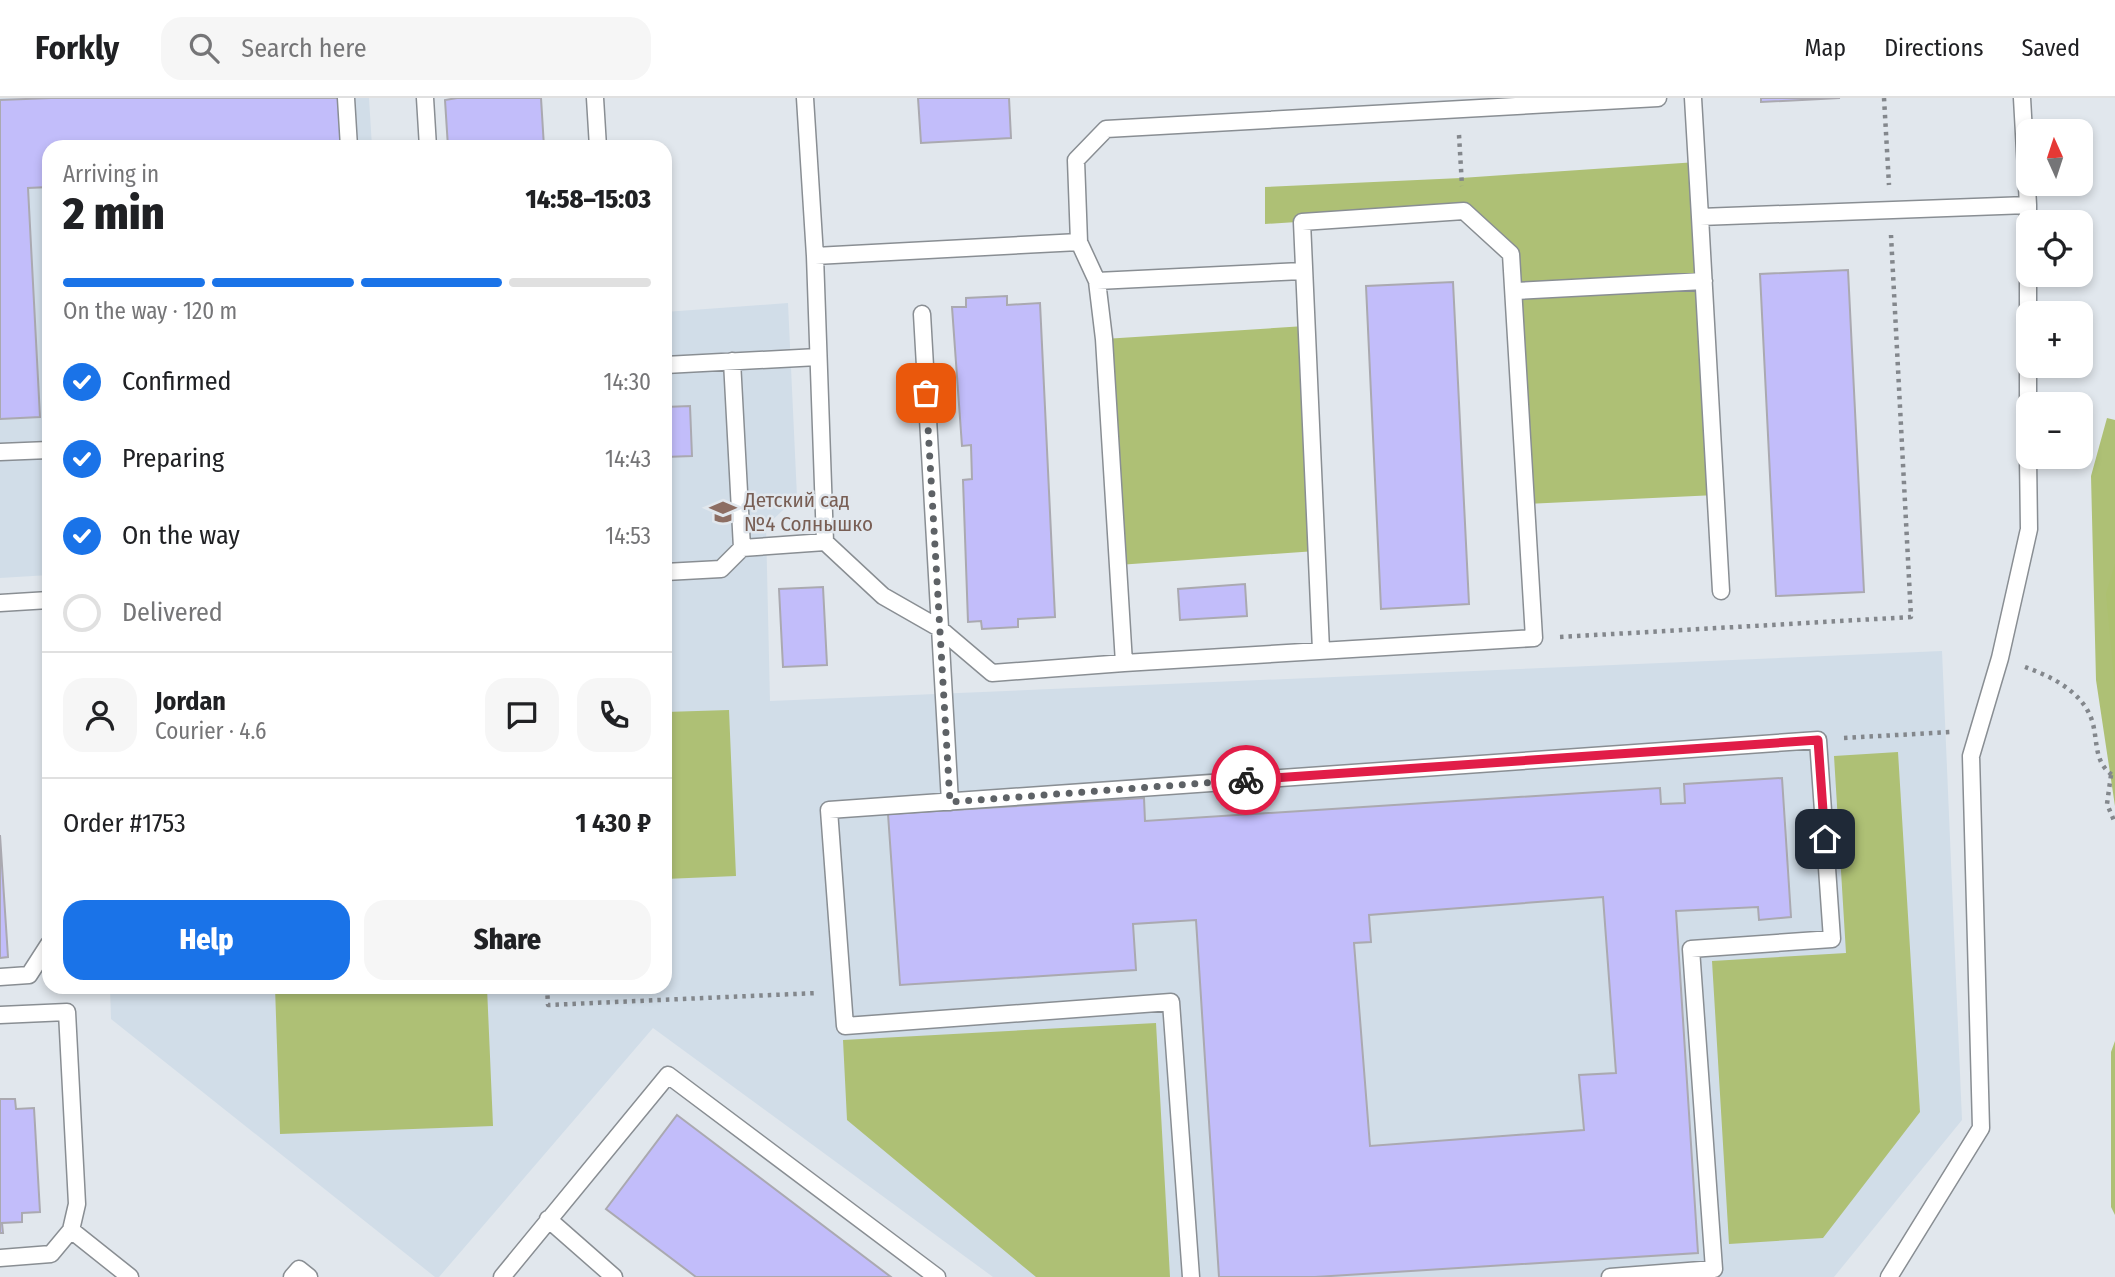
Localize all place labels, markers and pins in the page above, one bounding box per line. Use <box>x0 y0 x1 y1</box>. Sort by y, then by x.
pin <box>896 363 956 423</box>
place label: Детский сад №4 Солнышко <box>743 487 873 537</box>
school or university icon: Детский сад №4 Солнышко <box>708 497 738 527</box>
pin <box>1795 809 1855 869</box>

